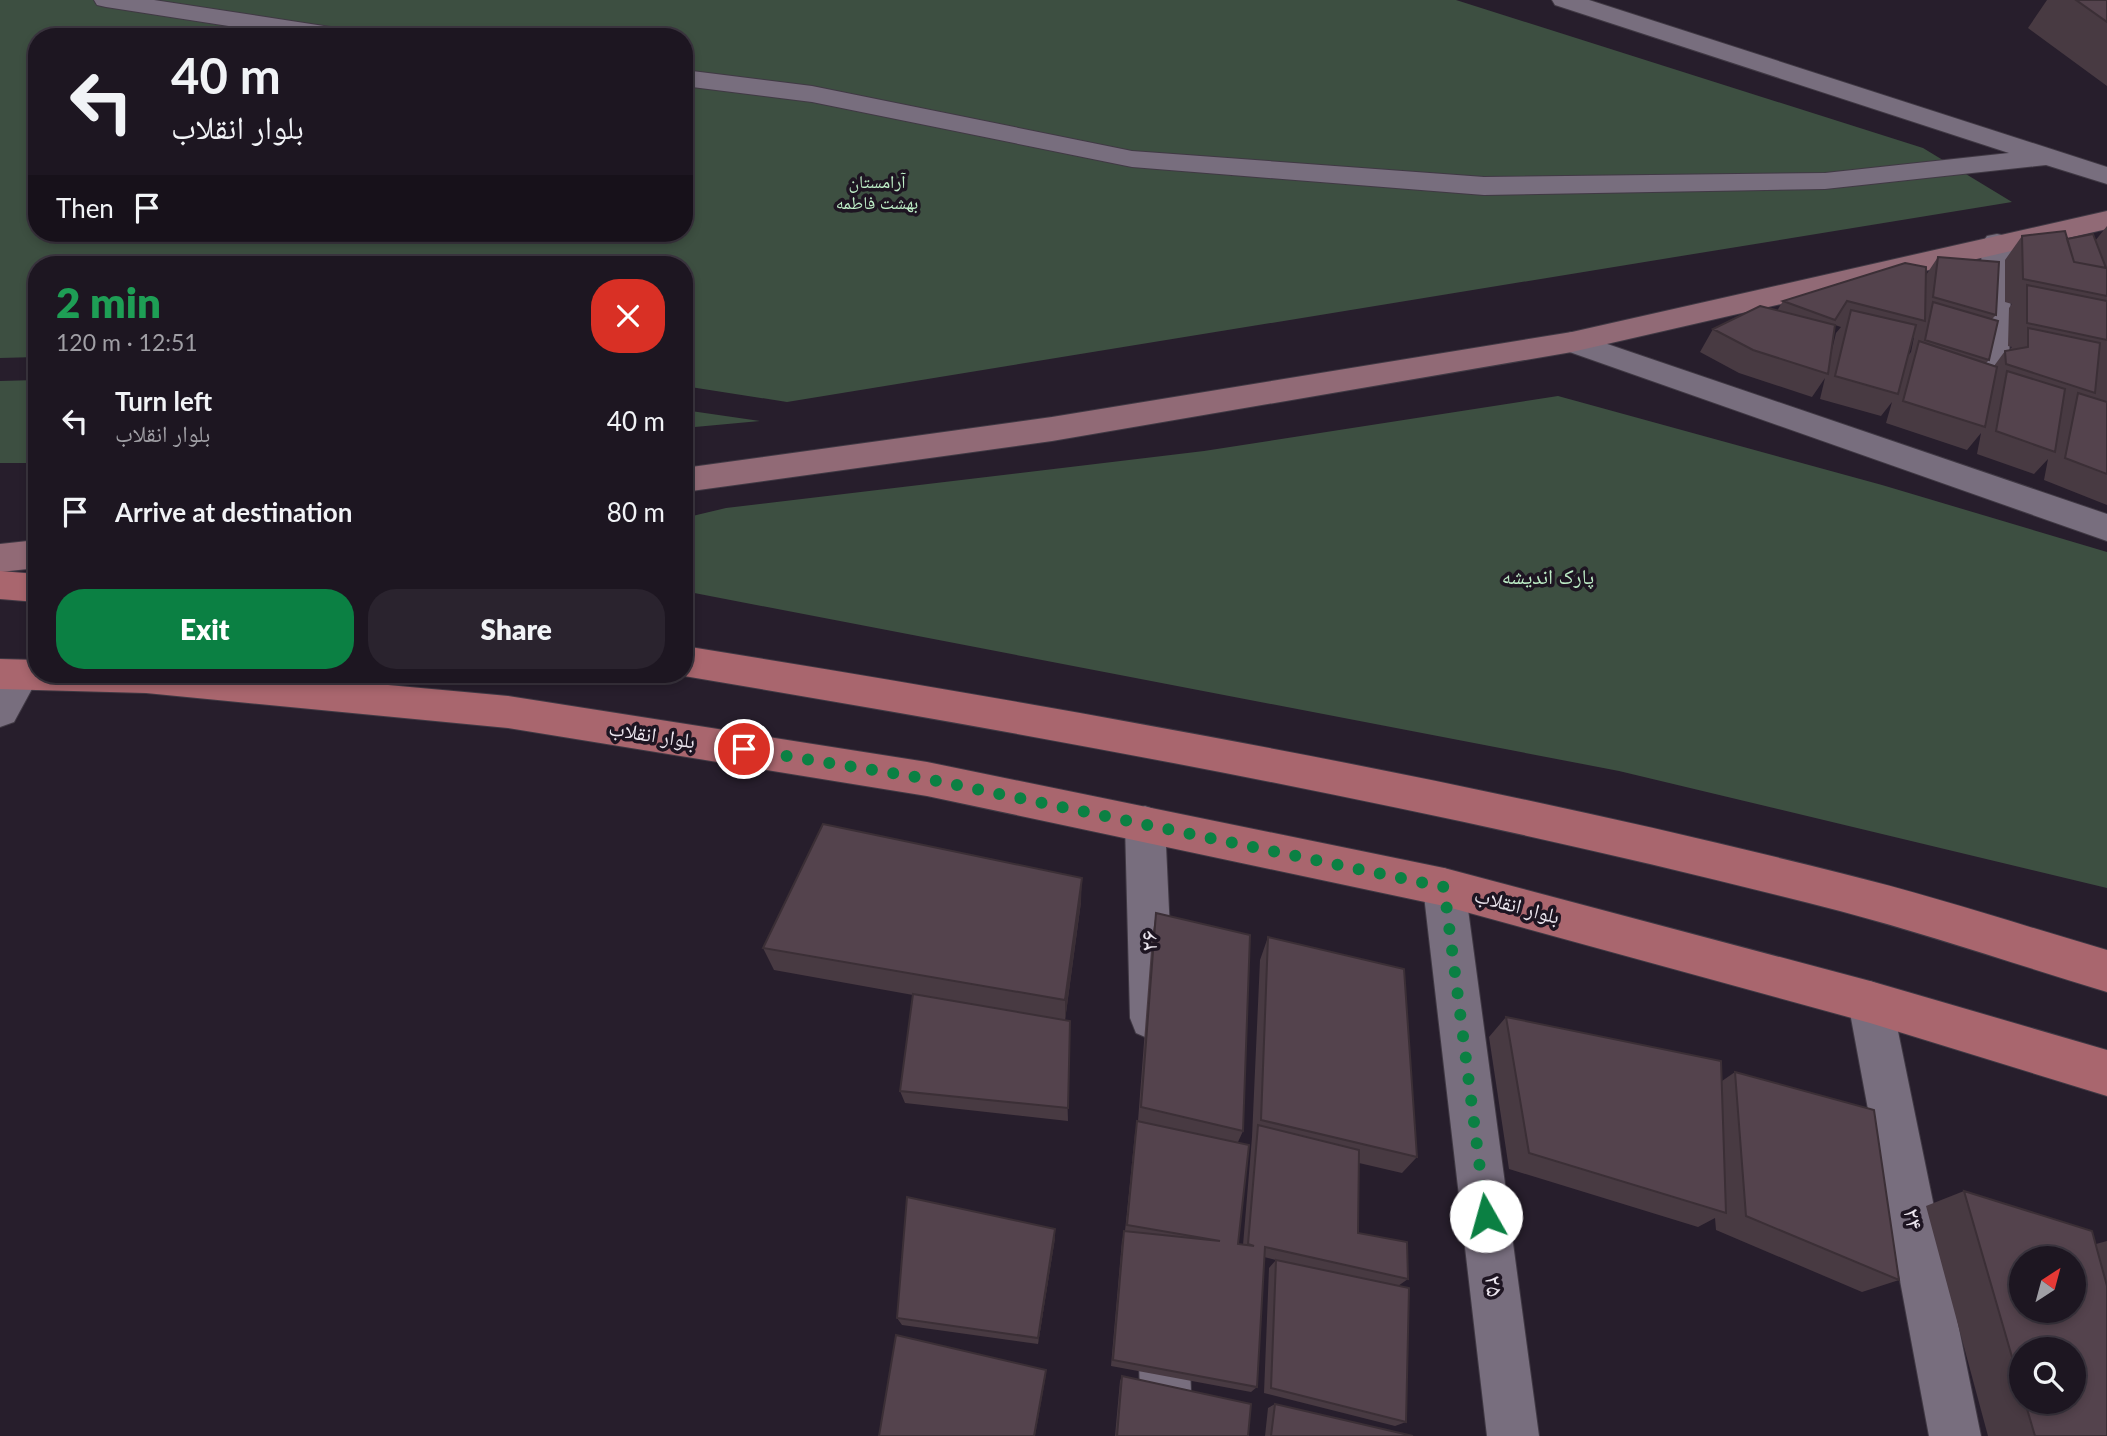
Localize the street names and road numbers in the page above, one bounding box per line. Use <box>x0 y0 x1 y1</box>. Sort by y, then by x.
street label: بلوار انقلاب <box>607 714 697 753</box>
street label: بلوار انقلاب <box>1472 881 1563 929</box>
street label: ۲۶ <box>1133 930 1162 952</box>
street label: ۲۴ <box>1898 1205 1931 1232</box>
street label: ۲۵ <box>1480 1273 1511 1298</box>

